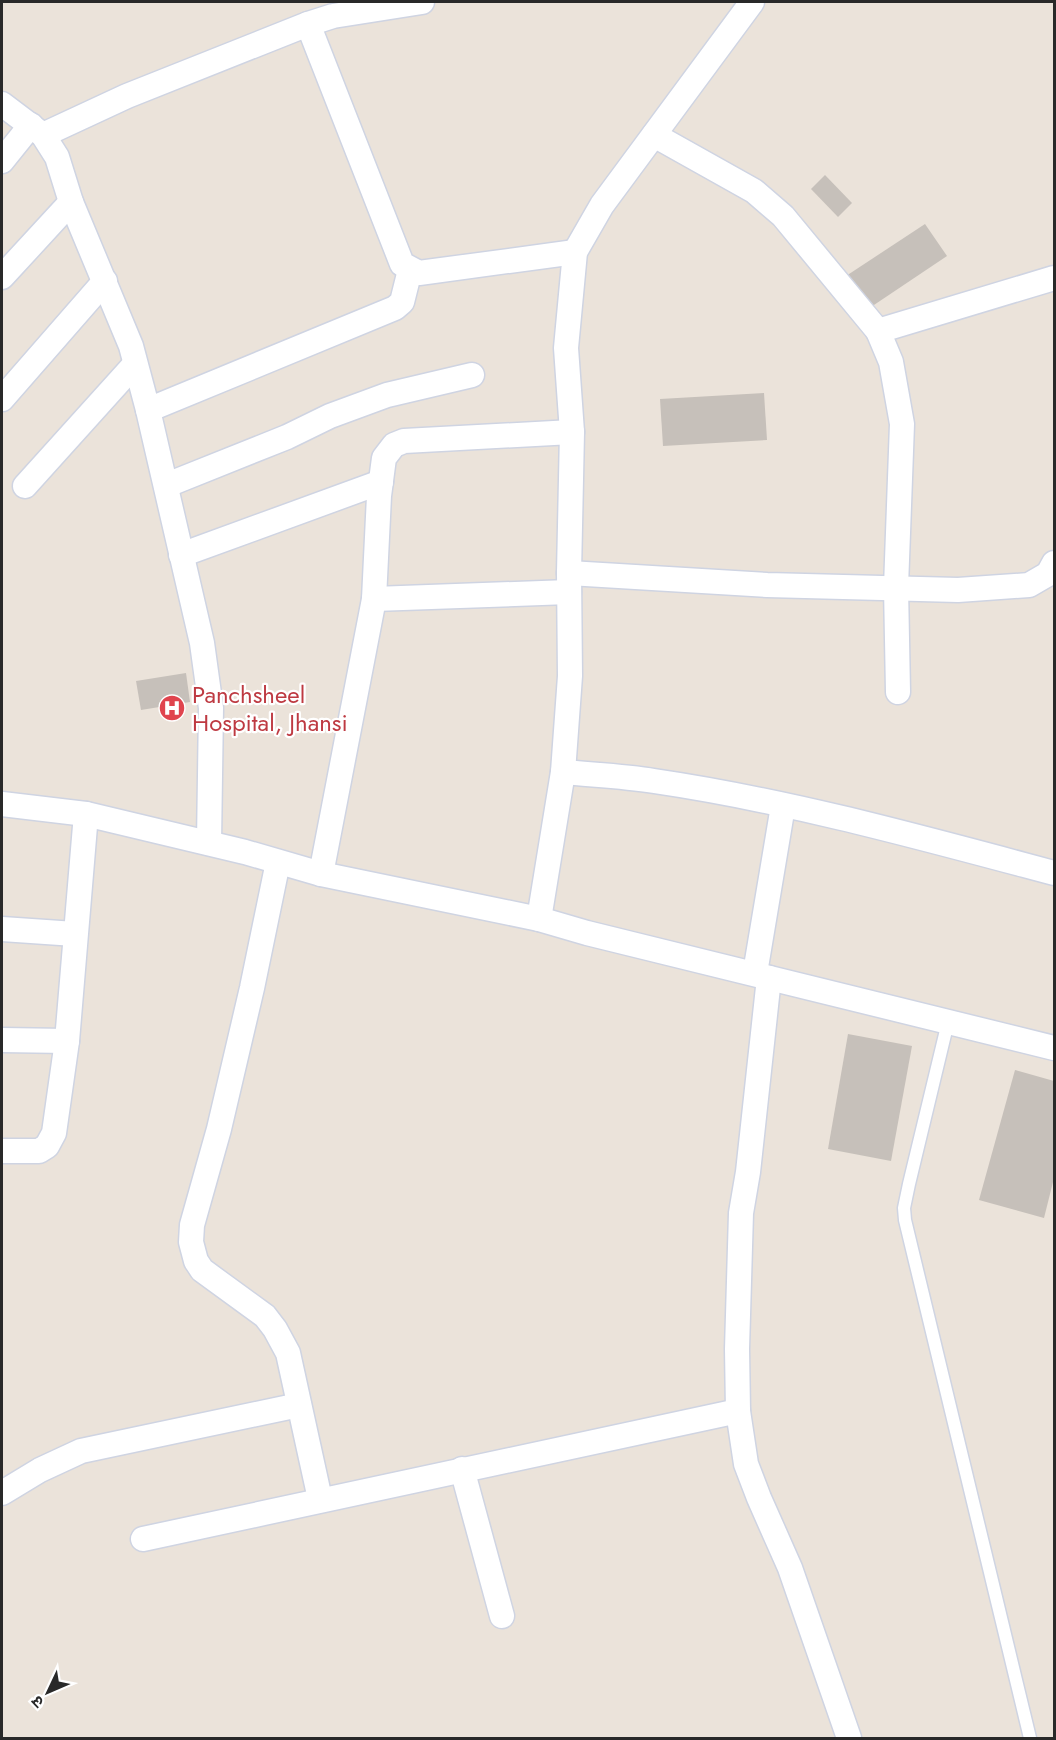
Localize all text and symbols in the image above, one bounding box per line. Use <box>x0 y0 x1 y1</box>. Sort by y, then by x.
place label: Panchsheel Hospital, Jhansi <box>192 677 348 740</box>
hospital icon: Panchsheel Hospital, Jhansi <box>157 693 187 723</box>
north arrow <box>18 1662 78 1722</box>
text: उ <box>26 1690 49 1713</box>

